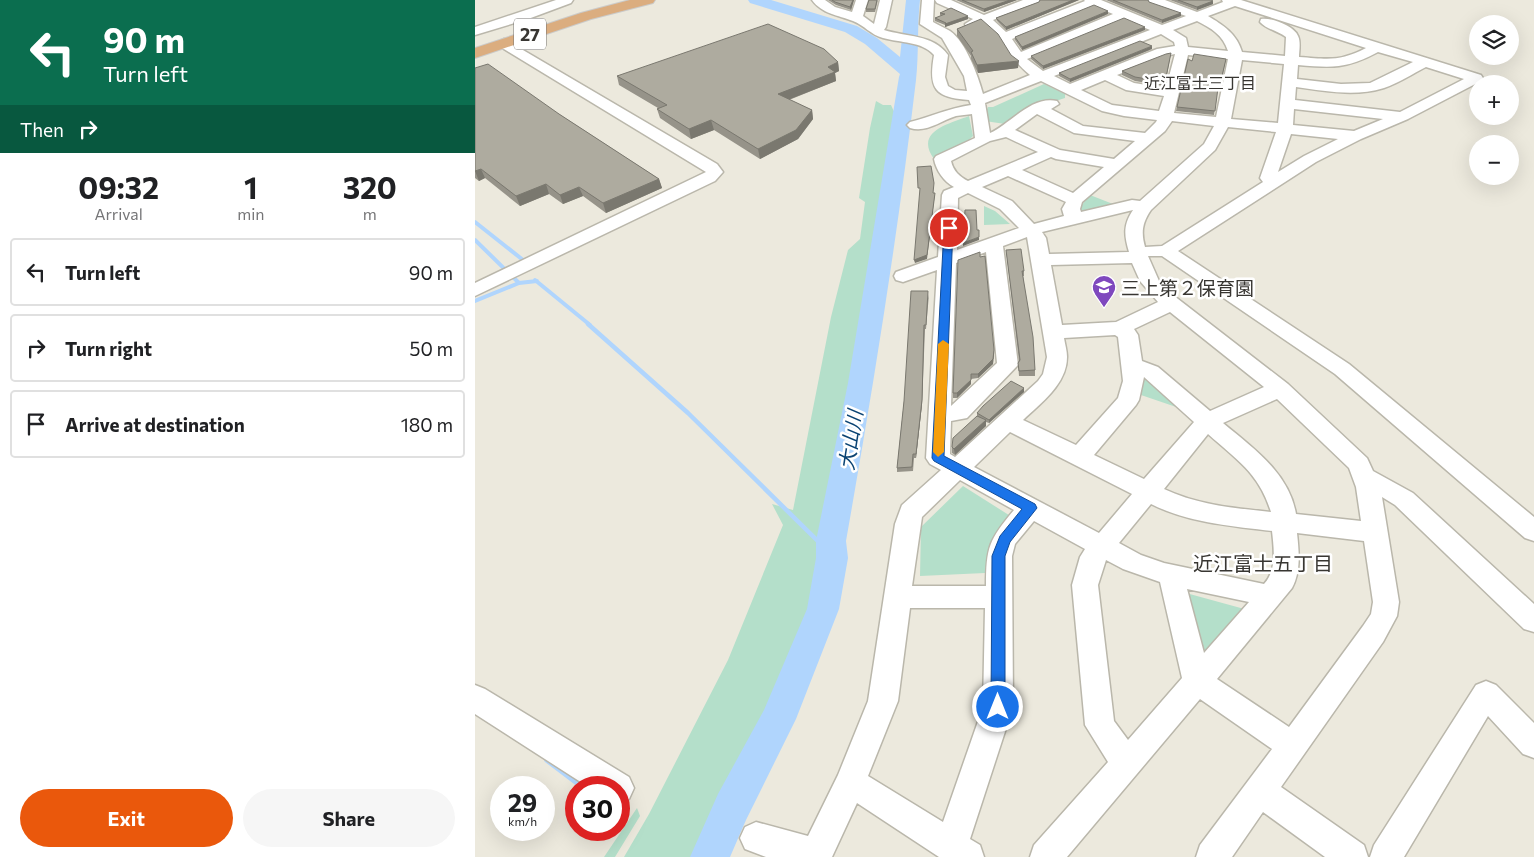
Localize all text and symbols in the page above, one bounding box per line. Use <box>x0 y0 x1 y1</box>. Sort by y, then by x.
map controls <box>1469 15 1519 185</box>
button: layers <box>1469 15 1519 65</box>
text: 90 m <box>103 17 185 60</box>
road number: 27 <box>514 18 546 50</box>
icon: left <box>20 20 85 85</box>
text: Turn left <box>103 60 188 87</box>
district label: 近江富士三丁目 <box>1144 73 1256 92</box>
button: + <box>1469 75 1519 125</box>
icon: right <box>74 115 102 143</box>
text: Then <box>20 118 64 141</box>
button: − <box>1469 135 1519 185</box>
text: 09:32 <box>78 168 159 205</box>
text: 1 <box>244 168 258 205</box>
text: 320 <box>343 168 397 205</box>
text: Arrival <box>94 204 143 223</box>
text: min <box>237 204 264 223</box>
text: m <box>363 204 377 223</box>
pin <box>928 207 970 249</box>
icon: arrive <box>935 214 963 242</box>
icon: left <box>22 258 50 286</box>
text: Turn left <box>65 261 140 284</box>
text: 90 m <box>409 261 453 284</box>
school or university icon: 三上第２保育園 <box>1091 274 1117 308</box>
place label: 三上第２保育園 <box>1121 276 1254 299</box>
icon: right <box>22 334 50 362</box>
text: Turn right <box>65 337 152 360</box>
text: 50 m <box>409 337 453 360</box>
water label: 大山川 <box>833 407 867 472</box>
icon: arrive <box>22 410 50 438</box>
text: Arrive at destination <box>65 413 245 436</box>
text: 180 m <box>401 413 453 436</box>
district label: 近江富士五丁目 <box>1193 551 1333 575</box>
position arrow <box>971 680 1023 732</box>
speed limit sign: 30 <box>565 776 630 841</box>
text: 29 <box>508 787 537 817</box>
button: Exit <box>20 789 233 847</box>
button: Share <box>243 789 455 847</box>
text: km/h <box>508 814 537 828</box>

